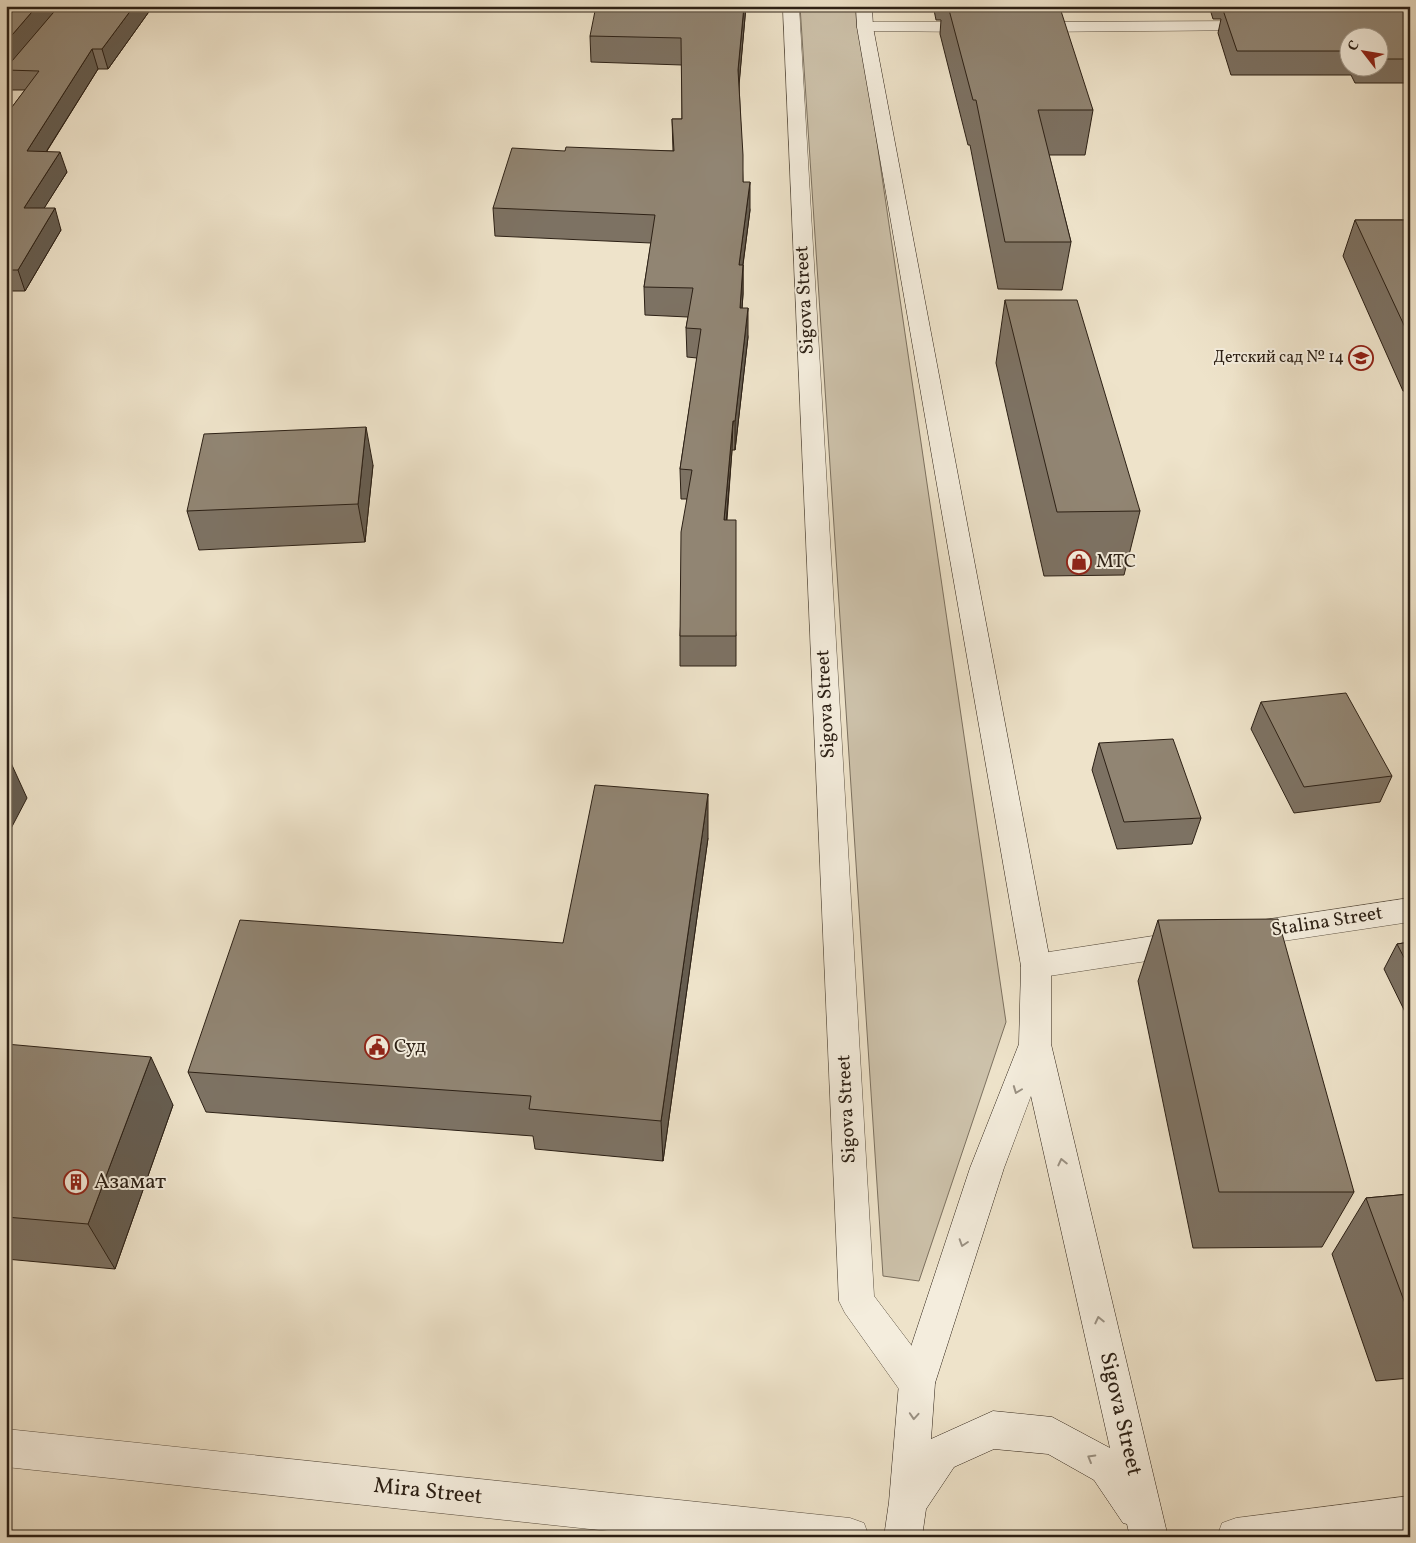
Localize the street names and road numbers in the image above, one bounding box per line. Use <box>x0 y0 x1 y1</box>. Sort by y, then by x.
street label: Sigova Street <box>789 245 821 355</box>
street label: Sigova Street <box>810 649 842 759</box>
street label: Stalina Street <box>1269 900 1385 944</box>
street label: Sigova Street <box>831 1054 863 1164</box>
street label: Sigova Street <box>1091 1349 1149 1479</box>
street label: Mira Street <box>372 1471 484 1513</box>

